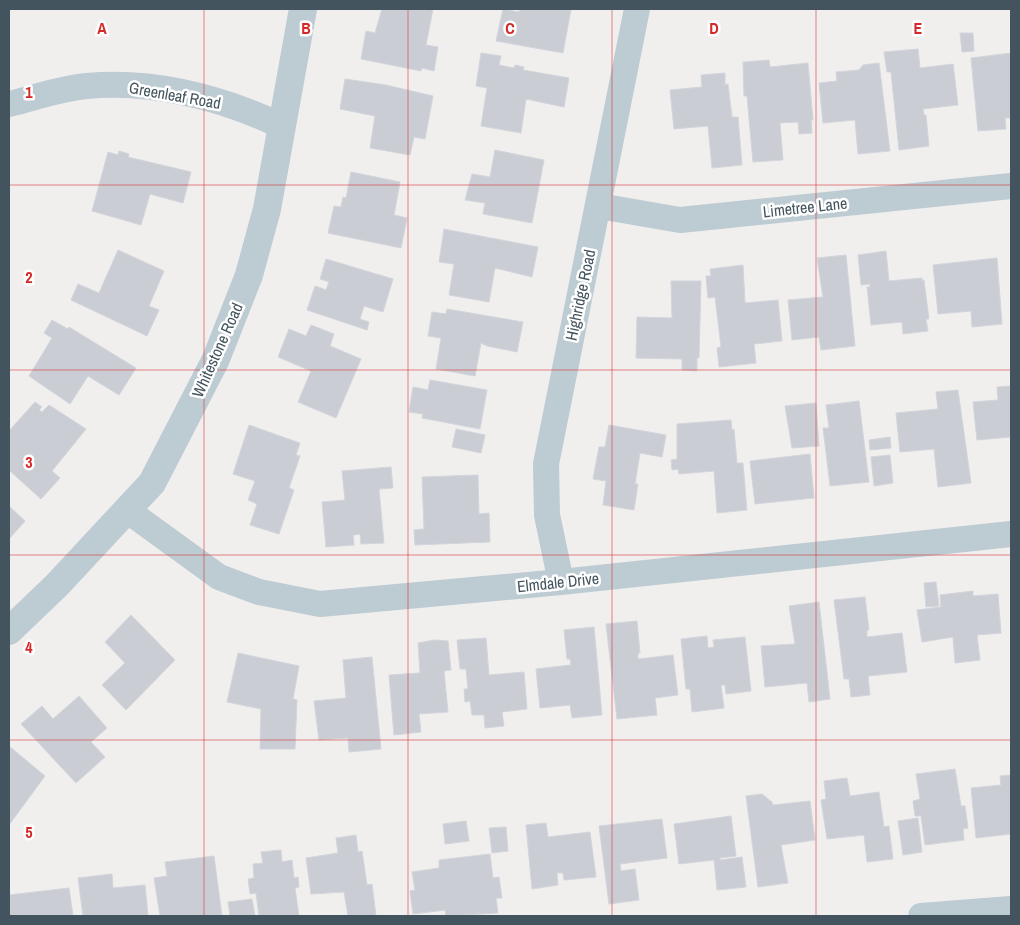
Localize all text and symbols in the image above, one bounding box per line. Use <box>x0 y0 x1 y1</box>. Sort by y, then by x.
text: A <box>97 17 107 39</box>
text: B <box>301 17 311 39</box>
text: C <box>505 17 515 39</box>
text: D <box>709 17 719 39</box>
text: E <box>914 17 923 39</box>
street label: Greenleaf Road <box>127 76 223 114</box>
text: 1 <box>25 81 33 103</box>
street label: Limetree Lane <box>762 192 848 222</box>
street label: Highridge Road <box>560 247 600 343</box>
text: 2 <box>25 266 33 288</box>
street label: Whitestone Road <box>186 299 248 401</box>
text: 3 <box>25 451 33 473</box>
street label: Elmdale Drive <box>516 567 600 597</box>
text: 4 <box>25 636 33 658</box>
text: 5 <box>25 821 33 843</box>

